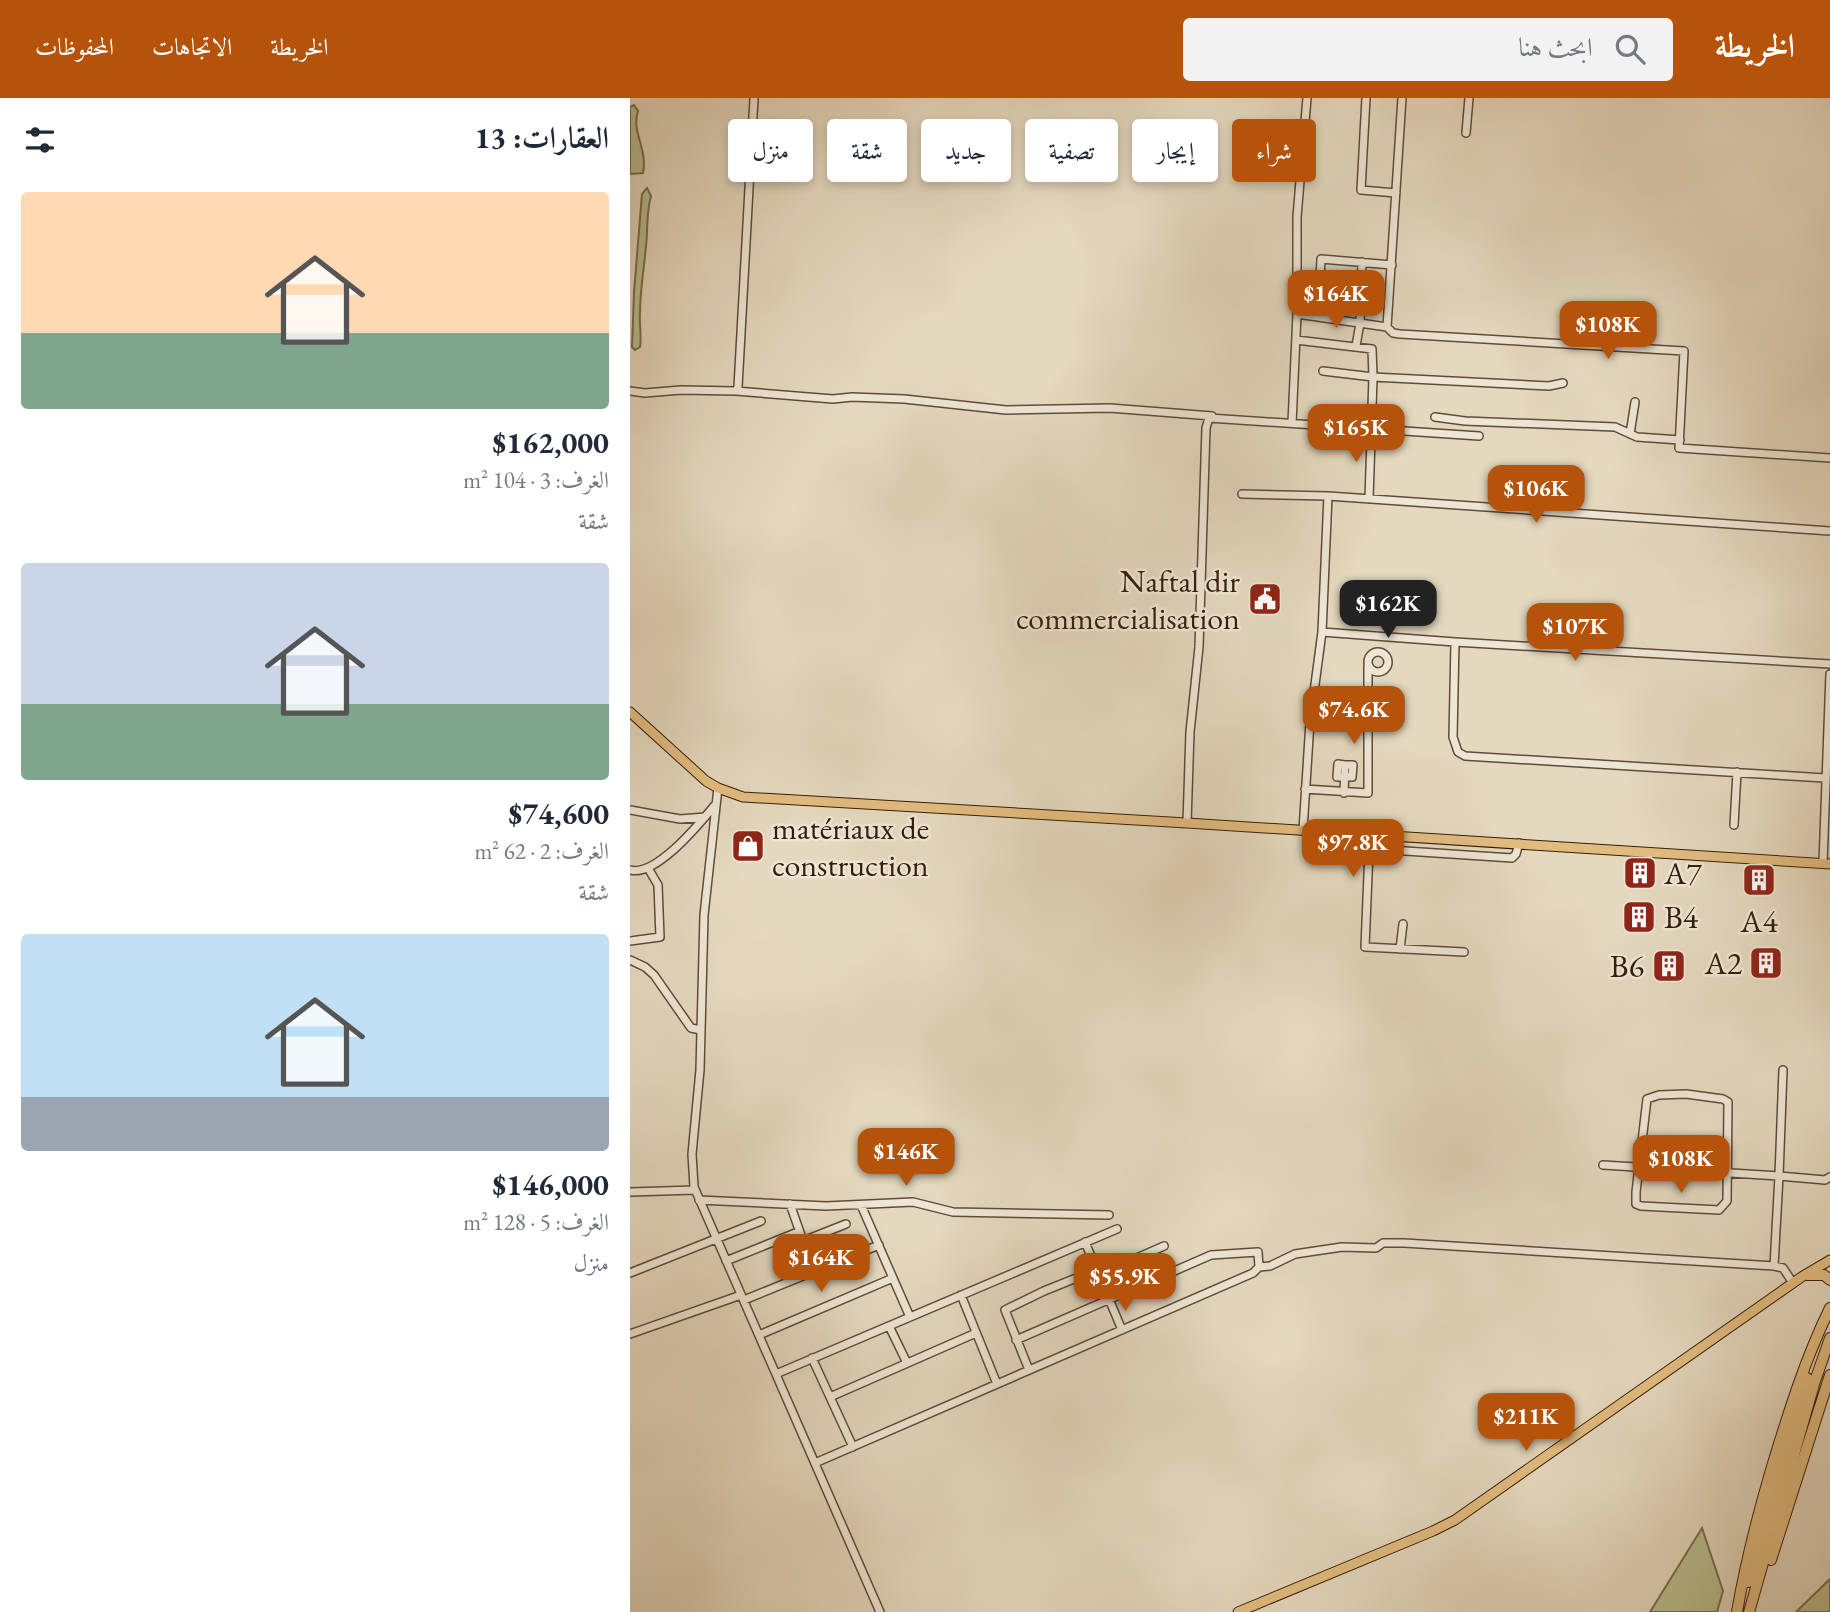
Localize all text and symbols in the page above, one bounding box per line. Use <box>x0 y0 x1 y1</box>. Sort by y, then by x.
search box <box>1183 18 1673 81</box>
text: الخريطة <box>1715 24 1795 67</box>
text: ابحث هنا <box>1518 30 1593 64</box>
icon: search <box>1611 30 1649 68</box>
text: المحفوظات <box>35 31 114 62</box>
text: الاتجاهات <box>152 31 232 62</box>
text: الخريطة <box>270 31 329 62</box>
text: العقارات: 13 <box>474 118 609 157</box>
chip: منزل <box>728 119 813 182</box>
chip: شقة <box>827 119 907 182</box>
chip: جديد <box>921 119 1011 182</box>
chip: تصفية <box>1025 119 1118 182</box>
chip: إيجار <box>1132 119 1218 182</box>
chip: شراء <box>1232 119 1316 182</box>
icon: filters <box>21 121 59 159</box>
icon: home <box>252 237 378 363</box>
pin: $164K <box>1287 271 1385 330</box>
text: $164K <box>1304 278 1368 308</box>
pin: $108K <box>1559 302 1657 361</box>
text: $108K <box>1576 309 1640 339</box>
pin: $165K <box>1307 404 1405 464</box>
text: $165K <box>1324 412 1388 442</box>
text: $162,000 <box>493 423 609 462</box>
text: الغرف: 3 · 104 m² <box>463 465 609 495</box>
pin: $106K <box>1487 466 1585 525</box>
text: $106K <box>1504 473 1568 503</box>
text: شقة <box>579 506 609 536</box>
place label: Naftal dir commercialisation <box>1016 560 1240 639</box>
public building icon: Naftal dir commercialisation <box>1246 580 1284 618</box>
pin: $162K <box>1339 580 1437 640</box>
text: $162K <box>1356 588 1420 618</box>
pin: $107K <box>1526 603 1624 663</box>
icon: home <box>252 608 378 734</box>
text: $107K <box>1543 611 1607 641</box>
pin: $74.6K <box>1297 686 1411 746</box>
text: $74.6K <box>1319 694 1389 724</box>
text: $74,600 <box>508 794 609 833</box>
place label: matériaux de construction <box>772 807 929 886</box>
pin: $97.8K <box>1296 820 1410 879</box>
shop icon: matériaux de construction <box>729 827 767 865</box>
text: $97.8K <box>1318 827 1388 857</box>
text: الغرف: 2 · 62 m² <box>474 836 609 866</box>
place label: A7 <box>1663 852 1702 894</box>
building icon: A7 <box>1621 854 1659 892</box>
building icon: A4 <box>1740 861 1778 899</box>
text: شقة <box>579 877 609 907</box>
place label: B4 <box>1664 896 1699 938</box>
building icon: B4 <box>1620 898 1658 936</box>
place label: A4 <box>1739 900 1778 942</box>
place label: A2 <box>1703 942 1743 984</box>
building icon: A2 <box>1747 944 1785 982</box>
place label: B6 <box>1610 945 1644 987</box>
building icon: B6 <box>1650 947 1688 985</box>
icon: home <box>252 979 378 1105</box>
pin: $146K <box>857 1128 955 1188</box>
text: $146K <box>874 1136 938 1166</box>
pin: $108K <box>1632 1136 1730 1195</box>
text: $108K <box>1649 1143 1713 1173</box>
text: $146,000 <box>493 1165 609 1204</box>
text: الغرف: 5 · 128 m² <box>463 1207 609 1237</box>
pin: $164K <box>772 1234 870 1294</box>
text: $164K <box>789 1242 853 1272</box>
text: منزل <box>574 1248 609 1278</box>
pin: $55.9K <box>1068 1254 1182 1313</box>
text: $55.9K <box>1090 1261 1160 1291</box>
pin: $211K <box>1477 1394 1575 1453</box>
text: $211K <box>1494 1401 1558 1431</box>

